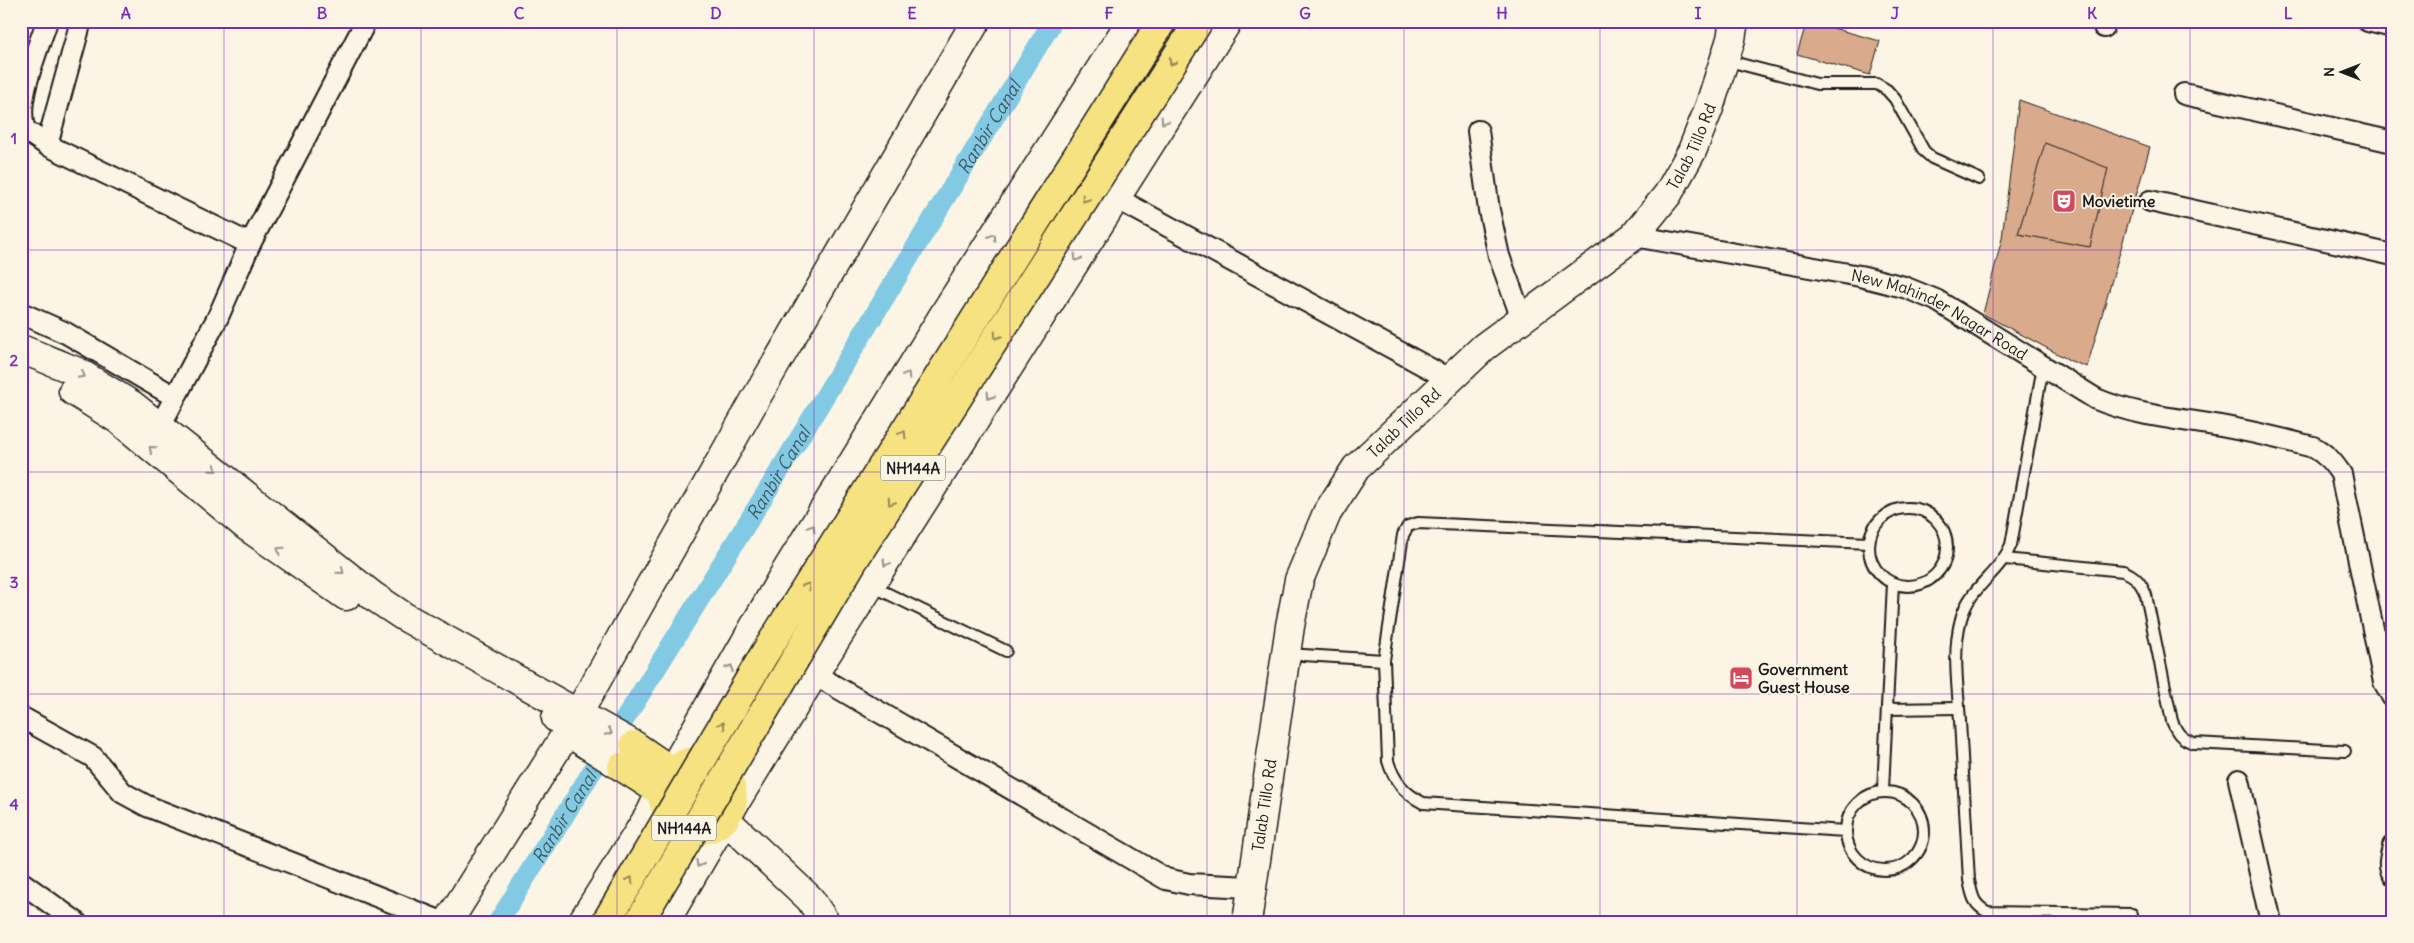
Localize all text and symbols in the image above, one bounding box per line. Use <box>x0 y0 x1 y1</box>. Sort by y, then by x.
text: A <box>121 3 131 23</box>
text: B <box>317 3 328 23</box>
text: C <box>514 3 525 23</box>
text: D <box>710 3 722 23</box>
text: E <box>907 3 917 23</box>
text: F <box>1104 3 1114 23</box>
text: G <box>1299 3 1311 23</box>
text: H <box>1496 3 1508 23</box>
text: I <box>1695 3 1702 23</box>
text: J <box>1891 3 1900 23</box>
text: K <box>2087 3 2097 23</box>
text: L <box>2284 3 2293 23</box>
north arrow <box>2316 48 2366 98</box>
one-way arrow <box>1169 57 1179 66</box>
text: N <box>2320 67 2338 77</box>
water label: Ranbir Canal <box>951 74 1027 178</box>
street label: Talab Tillo Rd <box>1662 100 1720 193</box>
one-way arrow <box>1161 116 1171 125</box>
text: 1 <box>11 128 17 148</box>
theatre icon: Movietime <box>2051 188 2077 214</box>
place label: Movietime <box>2082 191 2156 211</box>
one-way arrow <box>1082 194 1091 203</box>
one-way arrow <box>987 234 996 243</box>
one-way arrow <box>1074 253 1083 262</box>
street label: New Mahinder Nagar Road <box>1850 265 2031 364</box>
one-way arrow <box>994 330 1003 340</box>
text: 2 <box>10 350 19 370</box>
one-way arrow <box>77 369 86 379</box>
one-way arrow <box>900 371 910 380</box>
street label: Talab Tillo Rd <box>1363 383 1445 462</box>
one-way arrow <box>987 390 997 399</box>
water label: Ranbir Canal <box>741 420 817 524</box>
one-way arrow <box>896 430 906 439</box>
one-way arrow <box>149 446 158 455</box>
road number: NH144A <box>880 456 946 480</box>
one-way arrow <box>208 464 217 472</box>
one-way arrow <box>887 497 897 506</box>
one-way arrow <box>806 525 816 534</box>
one-way arrow <box>276 547 286 556</box>
one-way arrow <box>882 558 892 567</box>
one-way arrow <box>335 565 344 573</box>
text: 3 <box>9 572 19 592</box>
one-way arrow <box>800 583 810 592</box>
place label: Government Guest House <box>1758 659 1850 697</box>
one-way arrow <box>724 665 734 674</box>
hotel icon: Government Guest House <box>1728 665 1754 691</box>
one-way arrow <box>715 721 725 730</box>
one-way arrow <box>604 726 613 736</box>
street label: Talab Tillo Rd <box>1247 758 1281 853</box>
water label: Ranbir Canal <box>526 764 603 867</box>
text: 4 <box>9 794 19 814</box>
road number: NH144A <box>652 816 716 840</box>
one-way arrow <box>696 858 706 867</box>
one-way arrow <box>624 876 634 885</box>

